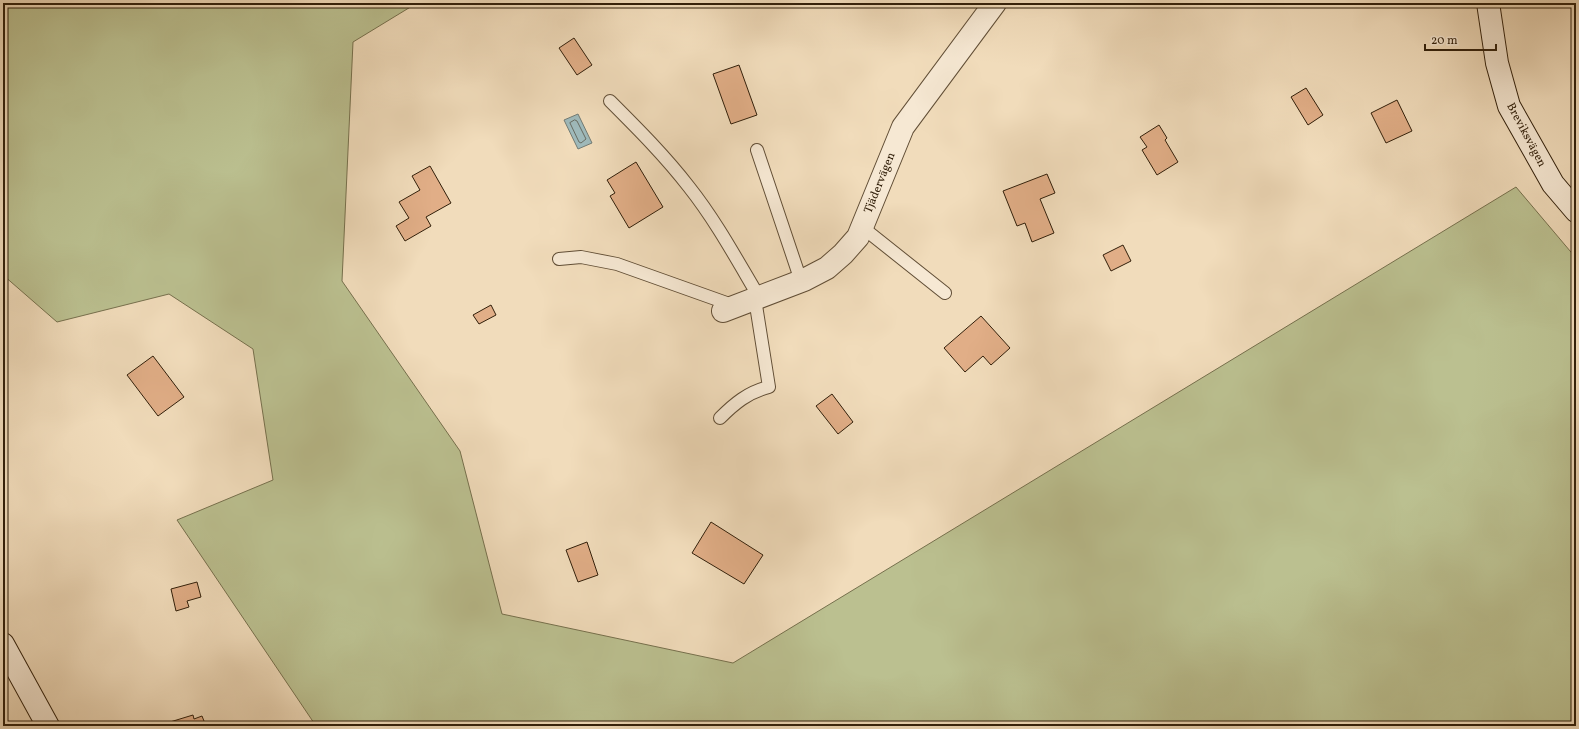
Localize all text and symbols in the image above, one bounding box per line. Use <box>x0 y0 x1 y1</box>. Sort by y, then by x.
scale bar <box>1425 26 1496 52</box>
text: 20 m <box>1431 33 1458 49</box>
street label: Breviksvägen <box>1502 100 1550 170</box>
street label: Tjädervägen <box>860 150 900 216</box>

